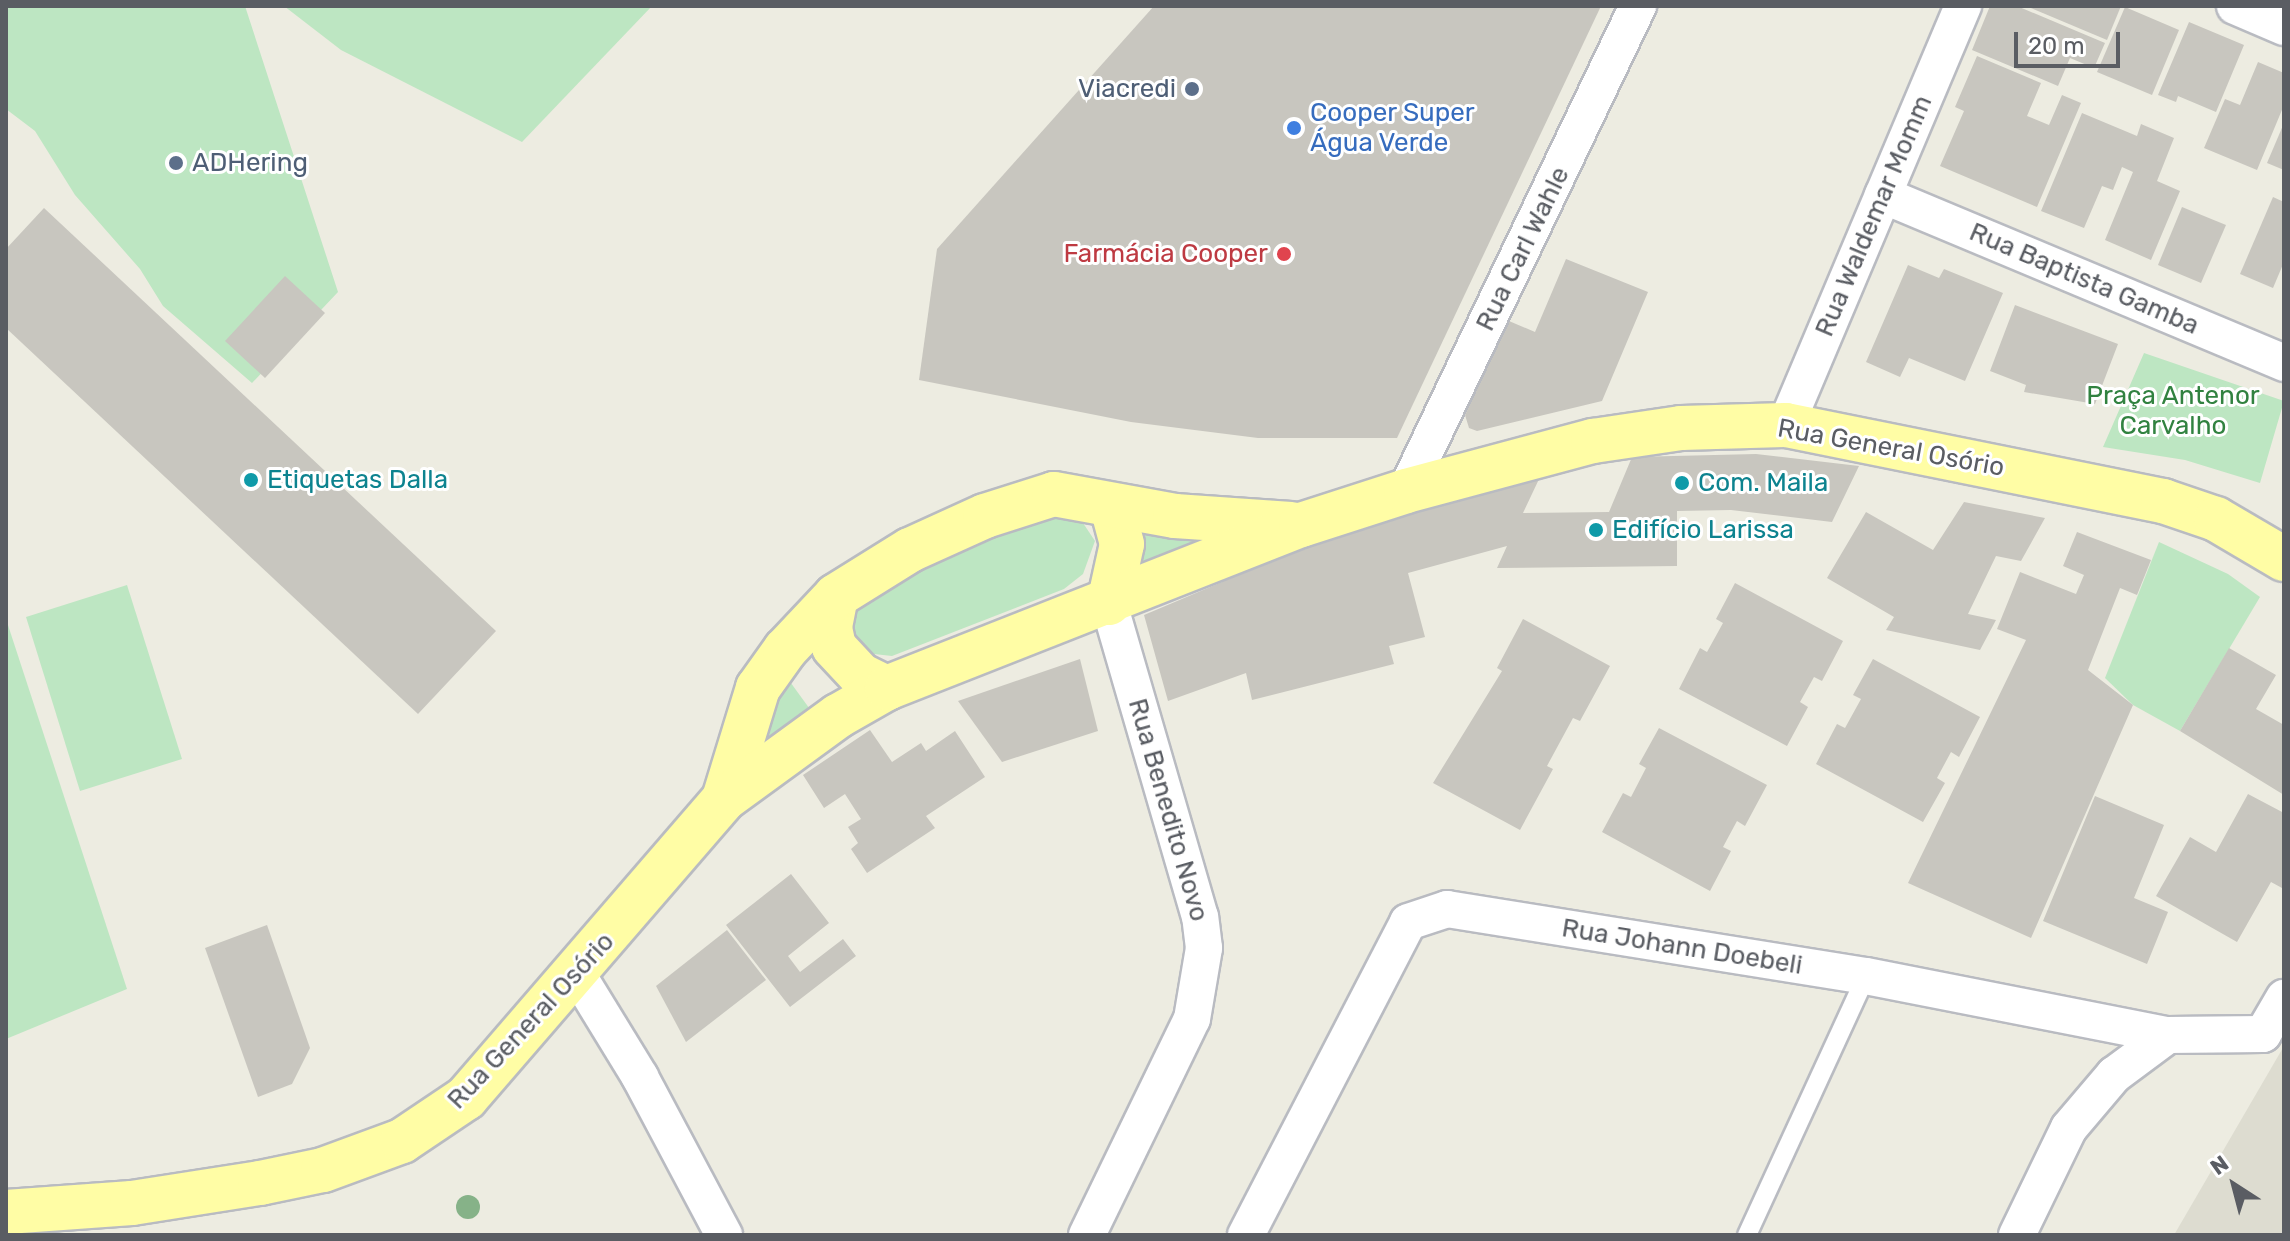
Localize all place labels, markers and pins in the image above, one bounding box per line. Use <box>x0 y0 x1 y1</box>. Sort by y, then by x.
place label: Viacredi <box>1078 73 1176 105</box>
marker: Viacredi <box>1183 80 1201 98</box>
place label: Cooper Super Água Verde <box>1310 97 1475 158</box>
marker: Cooper Super Água Verde <box>1285 119 1303 137</box>
place label: ADHering <box>192 147 308 179</box>
marker: ADHering <box>167 154 185 172</box>
place label: Farmácia Cooper <box>1063 238 1268 270</box>
marker: Farmácia Cooper <box>1275 245 1293 263</box>
place label: Etiquetas Dalla <box>267 464 448 496</box>
place label: Com. Maila <box>1698 467 1828 499</box>
marker: Etiquetas Dalla <box>242 471 260 489</box>
marker: Com. Maila <box>1673 474 1691 492</box>
place label: Edifício Larissa <box>1612 514 1794 546</box>
marker: Edifício Larissa <box>1587 521 1605 539</box>

